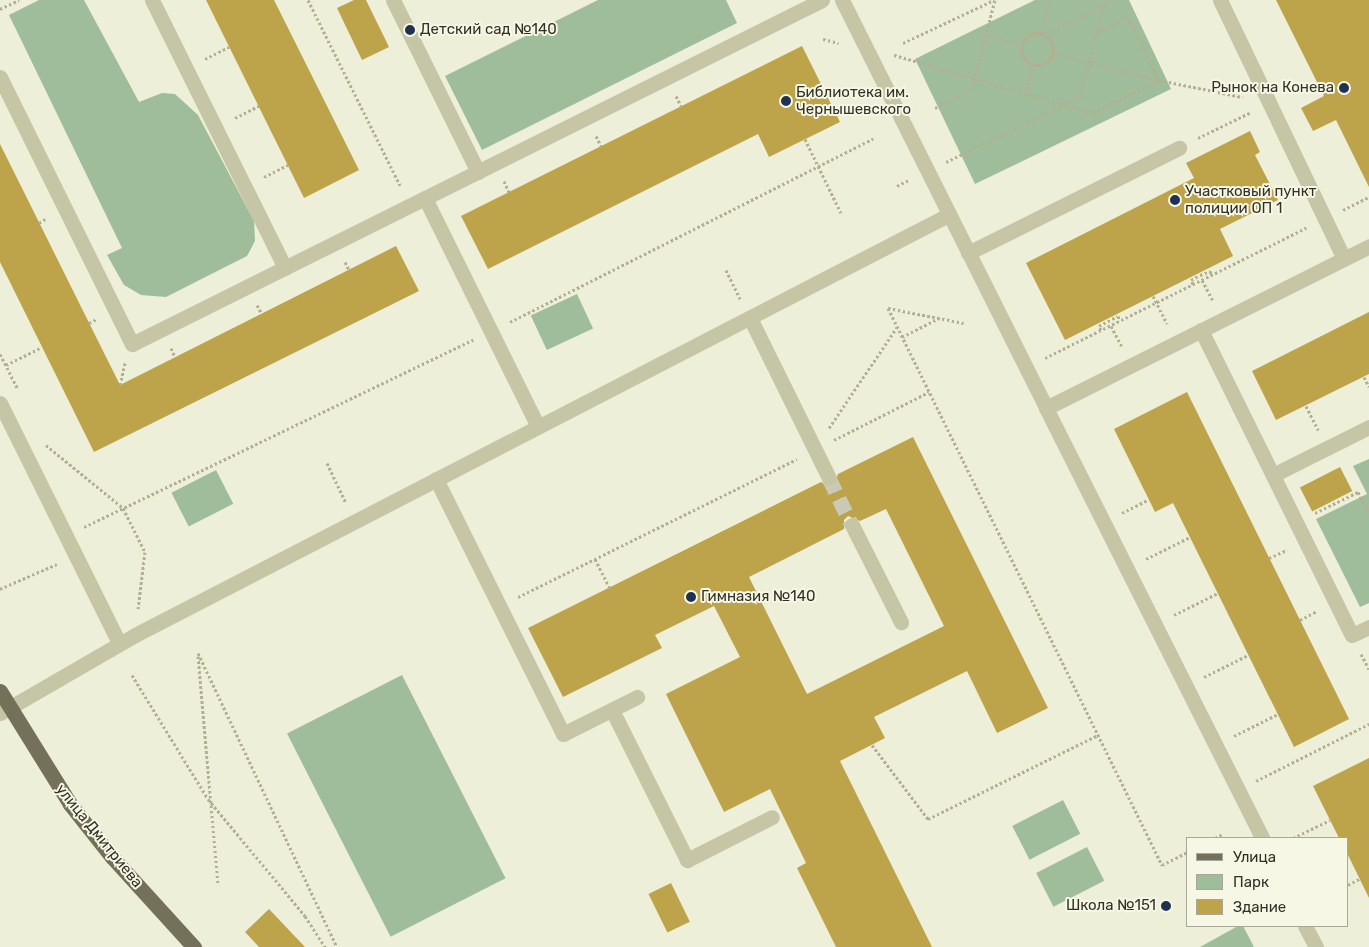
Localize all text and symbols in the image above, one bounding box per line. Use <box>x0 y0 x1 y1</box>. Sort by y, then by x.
place label: Детский сад №140 <box>420 21 557 39</box>
marker: Детский сад №140 <box>404 24 416 36</box>
place label: Рынок на Конева <box>1211 79 1334 97</box>
marker: Рынок на Конева <box>1338 82 1350 94</box>
place label: Библиотека им. Чернышевского <box>796 83 911 118</box>
marker: Библиотека им. Чернышевского <box>780 95 792 107</box>
place label: Участковый пункт полиции ОП 1 <box>1185 182 1316 217</box>
marker: Участковый пункт полиции ОП 1 <box>1169 194 1181 206</box>
place label: Гимназия №140 <box>701 588 816 606</box>
marker: Гимназия №140 <box>685 591 697 603</box>
street label: улица Дмитриева <box>52 781 146 891</box>
legend <box>1186 837 1349 927</box>
text: Улица <box>1233 848 1276 866</box>
text: Парк <box>1233 873 1269 891</box>
place label: Школа №151 <box>1066 897 1156 915</box>
text: Здание <box>1233 898 1286 916</box>
marker: Школа №151 <box>1160 900 1172 912</box>

